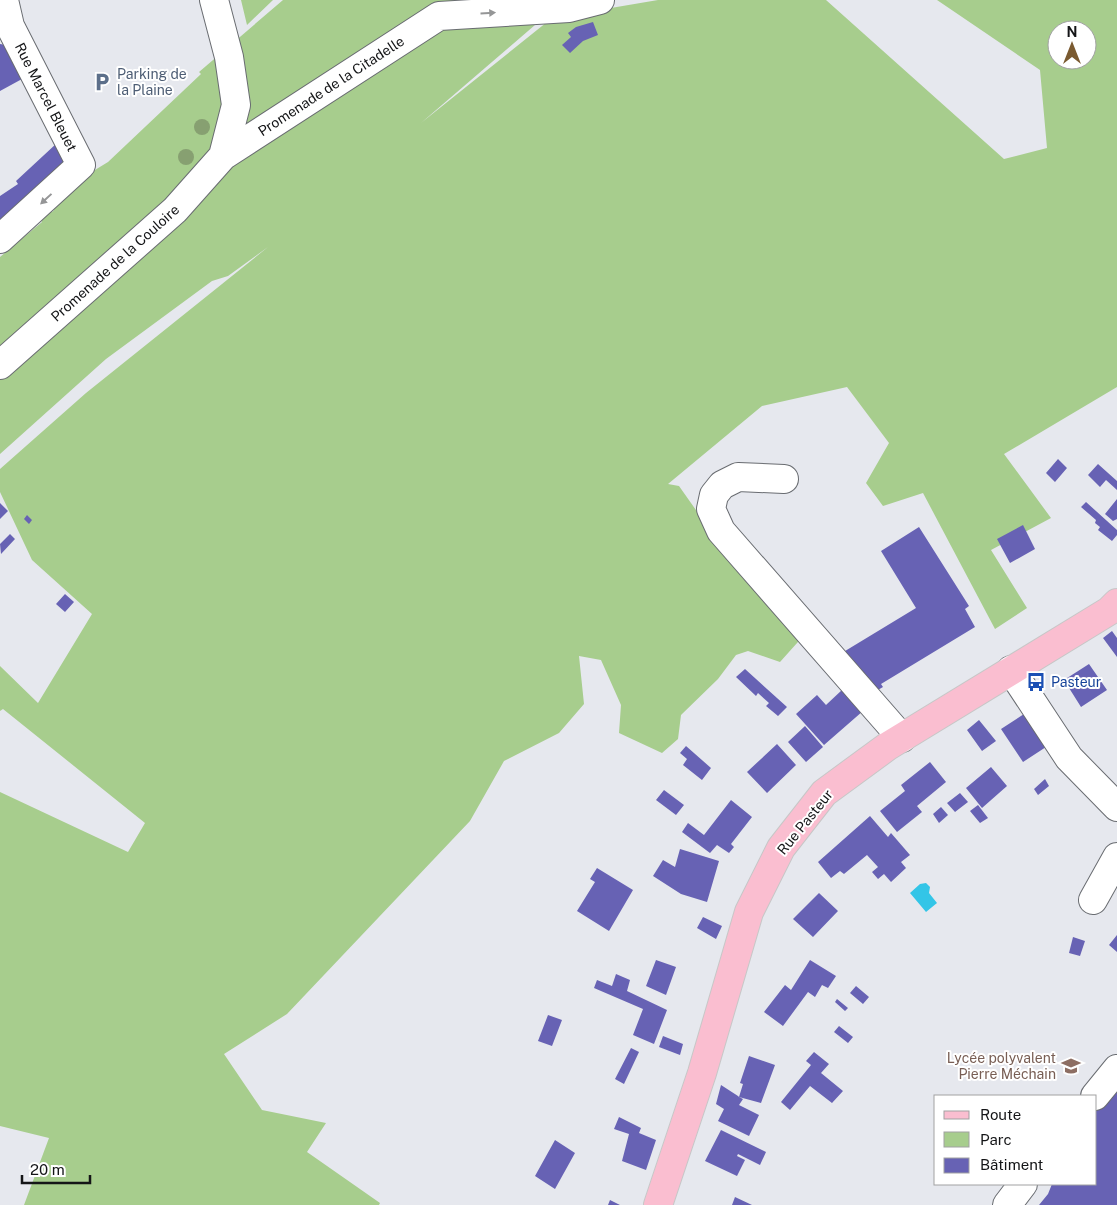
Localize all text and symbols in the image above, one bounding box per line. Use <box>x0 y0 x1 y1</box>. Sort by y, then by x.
one-way arrow <box>480 8 496 16</box>
north arrow <box>1047 20 1097 70</box>
text: N <box>1067 24 1077 40</box>
street label: Promenade de la Citadelle <box>255 33 407 139</box>
street label: Rue Marcel Bleuet <box>12 40 80 154</box>
place label: Parking de la Plaine <box>117 66 187 98</box>
parking icon: Parking de la Plaine <box>91 71 113 93</box>
one-way arrow <box>40 192 52 204</box>
street label: Promenade de la Couloire <box>48 201 182 325</box>
bus stop icon: Pasteur <box>1025 671 1047 693</box>
place label: Pasteur <box>1051 674 1101 690</box>
street label: Rue Pasteur <box>774 786 836 858</box>
place label: Lycée polyvalent Pierre Méchain <box>947 1050 1056 1082</box>
school or university icon: Lycée polyvalent Pierre Méchain <box>1060 1055 1082 1077</box>
legend <box>934 1095 1097 1185</box>
text: Route <box>980 1106 1021 1123</box>
text: Parc <box>980 1131 1012 1148</box>
scale bar <box>22 1152 90 1184</box>
text: Bâtiment <box>980 1156 1043 1173</box>
text: 20 m <box>30 1161 65 1178</box>

